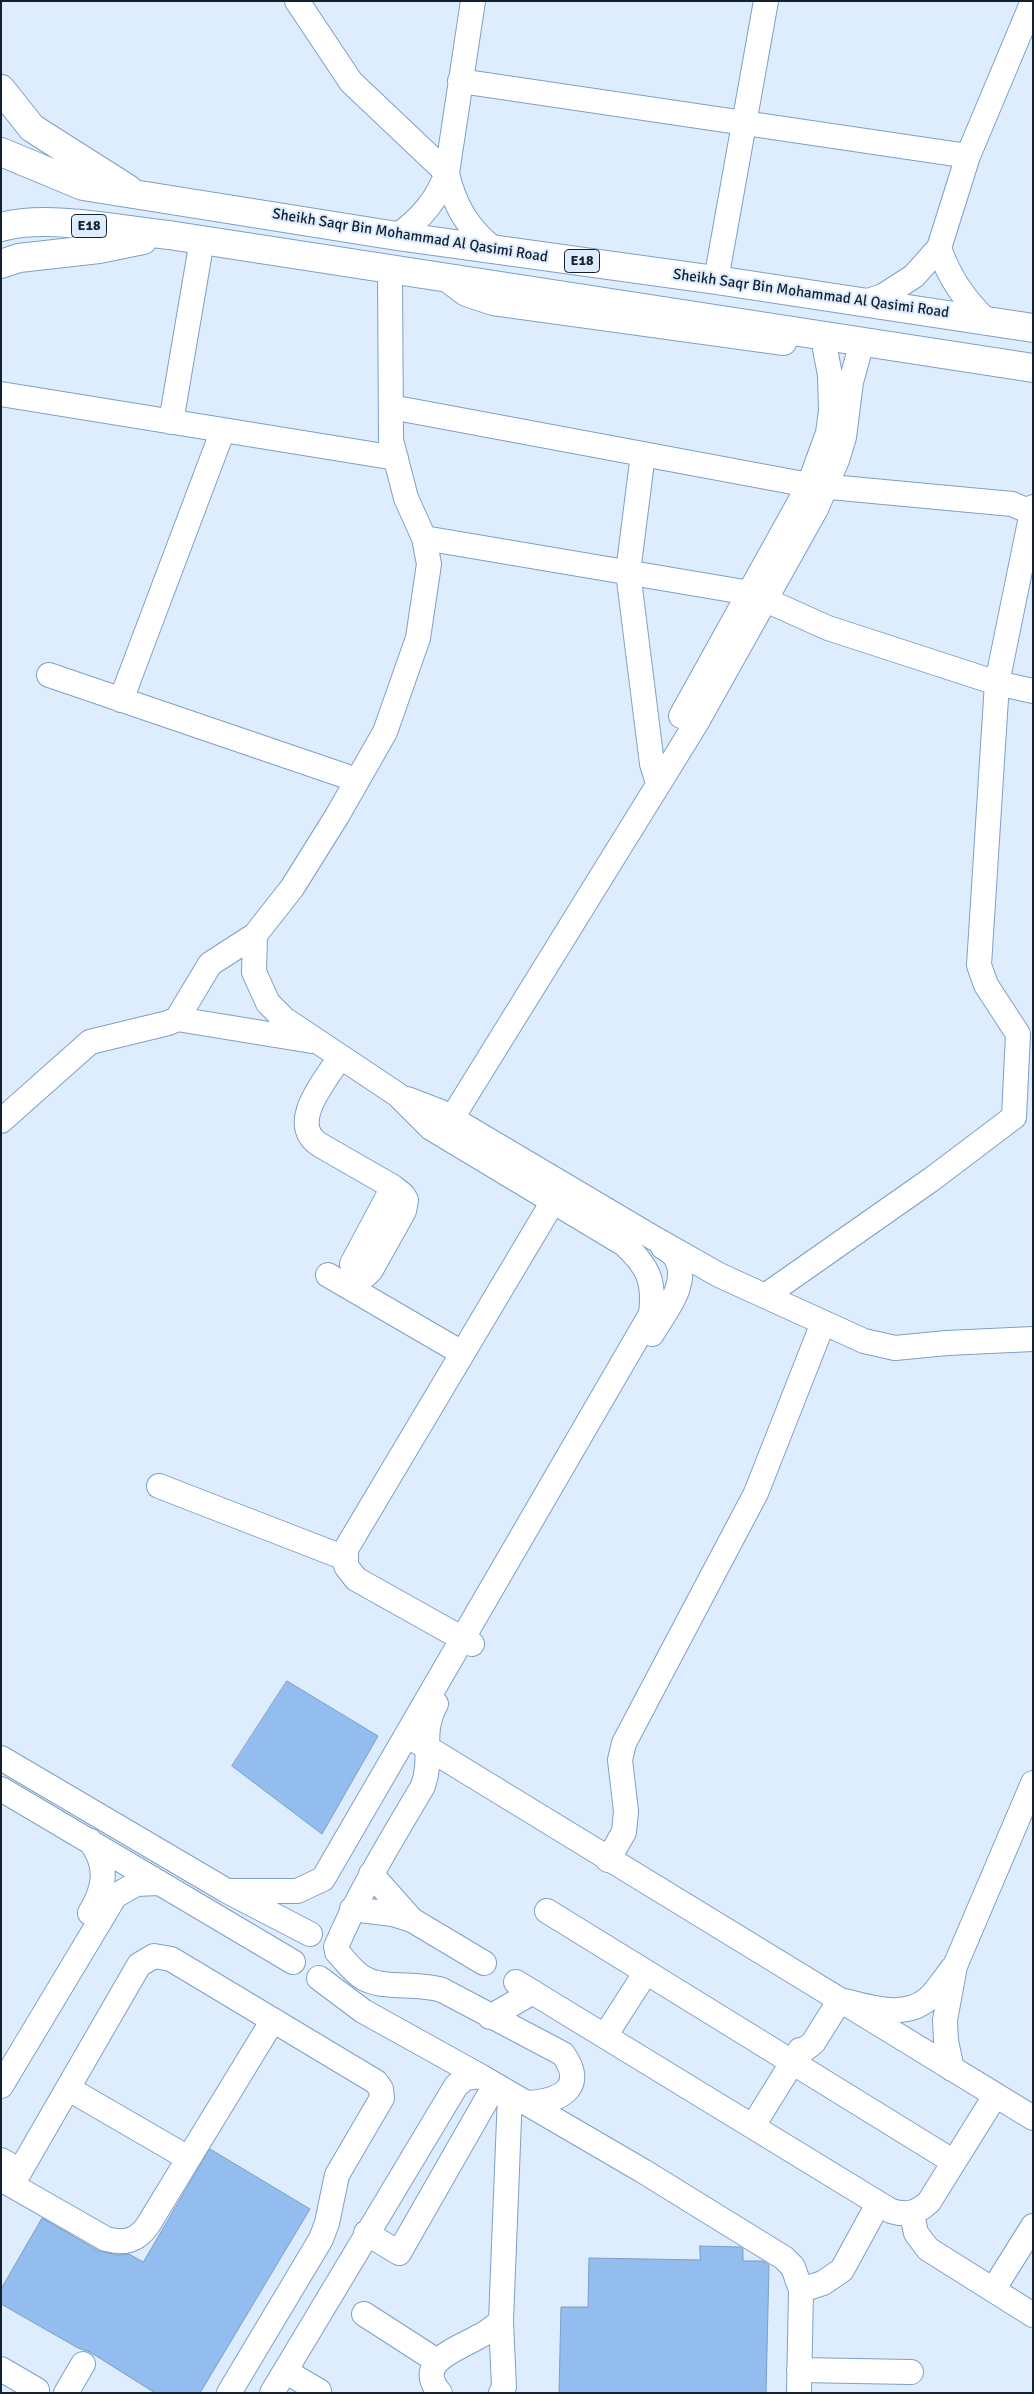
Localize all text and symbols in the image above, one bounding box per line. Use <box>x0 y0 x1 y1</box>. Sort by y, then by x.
street label: Sheikh Saqr Bin Mohammad Al Qasimi Road <box>271 205 549 267</box>
road number: E18 <box>72 215 106 238</box>
road number: E18 <box>564 250 600 272</box>
street label: Sheikh Saqr Bin Mohammad Al Qasimi Road <box>672 266 950 322</box>

